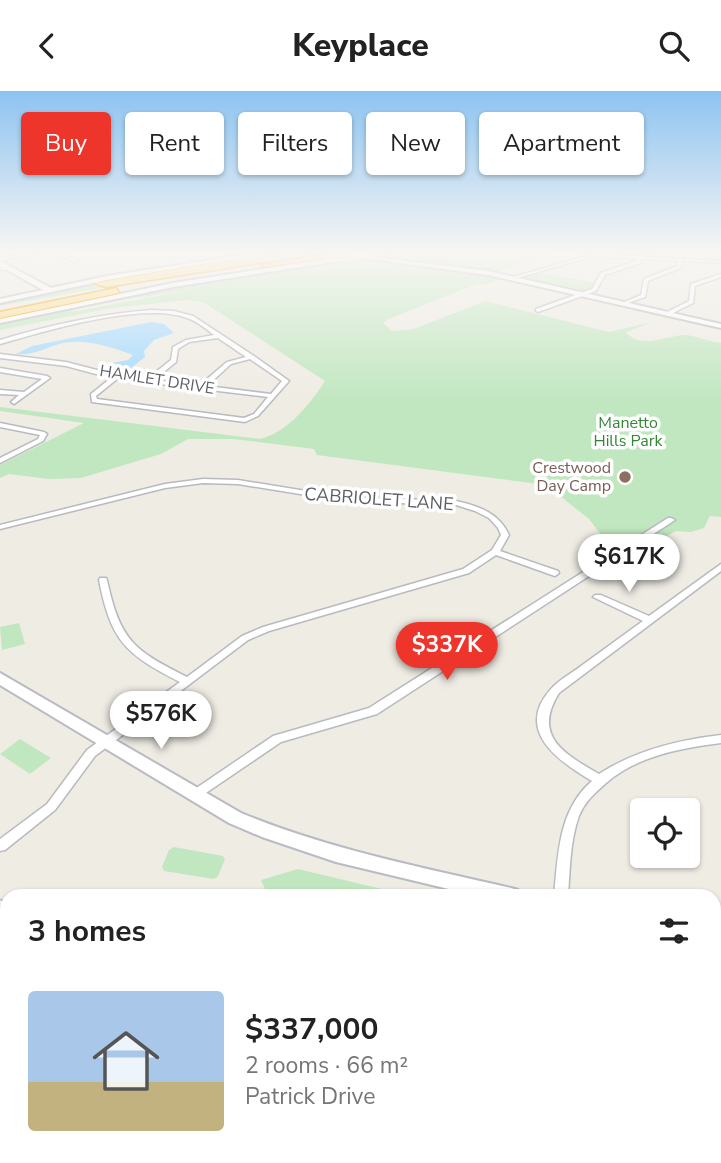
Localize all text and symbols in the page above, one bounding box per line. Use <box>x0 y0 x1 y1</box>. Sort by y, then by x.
text: Keyplace <box>292 24 429 67</box>
icon: back <box>28 27 66 65</box>
icon: search <box>655 27 693 65</box>
chip: Buy <box>21 112 111 175</box>
chip: Rent <box>125 112 224 175</box>
chip: Filters <box>238 112 352 175</box>
chip: New <box>366 112 465 175</box>
chip: Apartment <box>479 112 644 175</box>
street label: HAMLET DRIVE <box>98 360 216 400</box>
park label: Manetto Hills Park <box>593 412 664 452</box>
place label: Crestwood Day Camp <box>532 457 611 497</box>
marker: Crestwood Day Camp <box>617 469 633 485</box>
street label: CABRIOLET LANE <box>304 482 454 516</box>
pin: $617K <box>580 535 678 594</box>
text: $617K <box>594 541 664 572</box>
pin: $337K <box>398 623 496 682</box>
text: $337K <box>412 629 482 660</box>
pin: $576K <box>112 691 210 751</box>
text: $576K <box>126 698 196 729</box>
map controls <box>630 798 700 868</box>
button: locate <box>630 798 700 868</box>
text: 3 homes <box>28 911 146 952</box>
icon: filters <box>655 912 693 950</box>
text: $337,000 <box>245 1009 378 1050</box>
icon: home <box>84 1019 168 1103</box>
text: 2 rooms · 66 m² <box>245 1050 408 1081</box>
text: Patrick Drive <box>245 1081 375 1112</box>

